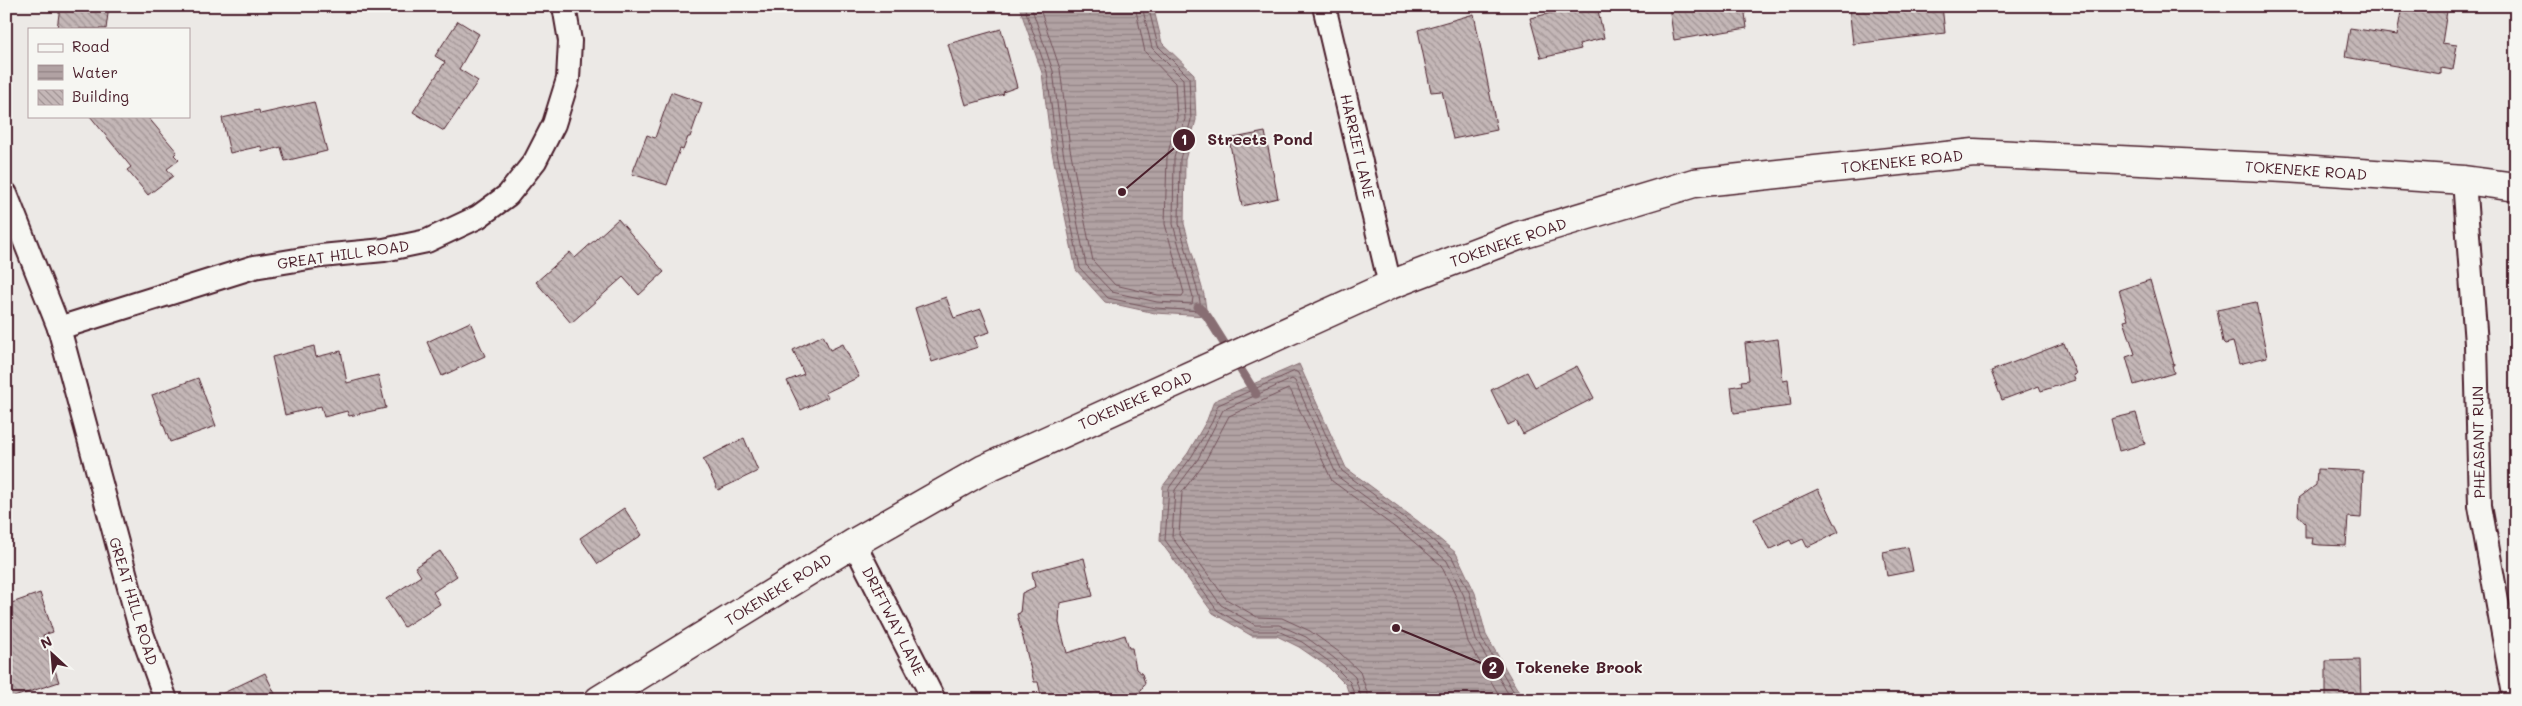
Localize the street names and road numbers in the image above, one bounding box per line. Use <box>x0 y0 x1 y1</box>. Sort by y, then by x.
street label: HARRIET LANE <box>1336 92 1380 201</box>
street label: TOKENEKE ROAD <box>1840 145 1964 177</box>
street label: TOKENEKE ROAD <box>2244 156 2368 184</box>
street label: TOKENEKE ROAD <box>1447 213 1569 271</box>
street label: GREAT HILL ROAD <box>276 235 410 273</box>
street label: TOKENEKE ROAD <box>1075 366 1195 434</box>
street label: PHEASANT RUN <box>2467 386 2489 498</box>
street label: GREAT HILL ROAD <box>105 535 163 667</box>
street label: TOKENEKE ROAD <box>721 548 835 630</box>
street label: DRIFTWAY LANE <box>858 563 930 679</box>

